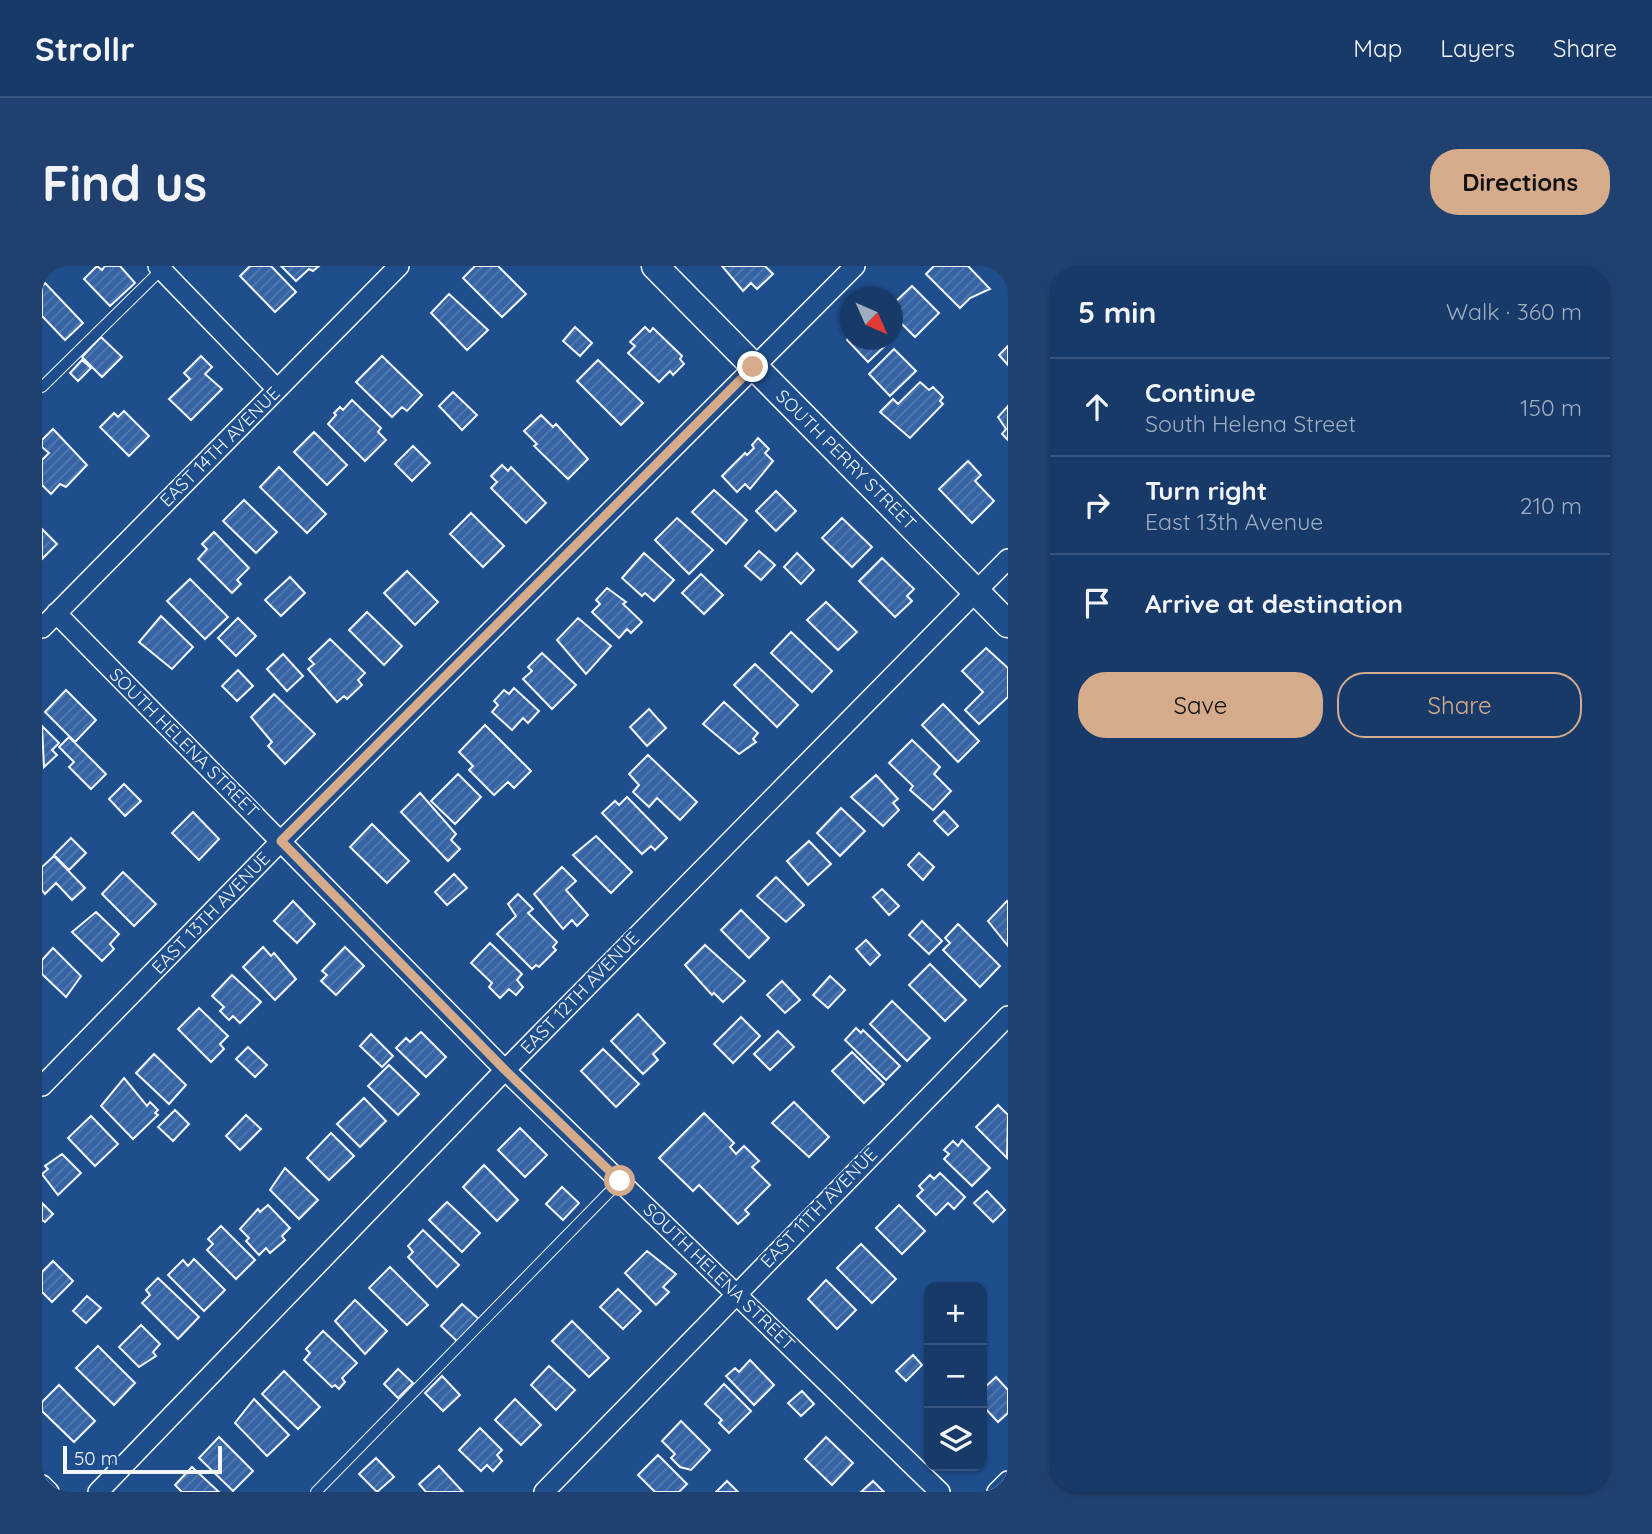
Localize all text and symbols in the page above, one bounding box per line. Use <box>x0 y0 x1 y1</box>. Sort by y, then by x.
text: Strollr <box>35 28 135 69</box>
text: Map <box>1353 33 1402 63</box>
text: Layers <box>1440 33 1515 63</box>
text: Share <box>1553 33 1617 63</box>
button: Directions <box>1430 149 1610 215</box>
text: Find us <box>42 152 207 213</box>
north arrow <box>840 287 903 350</box>
text: 5 min <box>1078 293 1156 331</box>
text: Walk · 360 m <box>1446 297 1582 326</box>
route end <box>737 351 768 382</box>
text: Continue <box>1145 376 1256 409</box>
street label: EAST 14TH AVENUE <box>155 382 285 512</box>
street label: SOUTH PERRY STREET <box>771 384 922 535</box>
icon: ahead <box>1078 388 1116 426</box>
text: 150 m <box>1520 393 1582 422</box>
text: South Helena Street <box>1145 409 1356 438</box>
text: Turn right <box>1145 474 1267 507</box>
icon: right <box>1078 486 1116 524</box>
text: 210 m <box>1520 491 1582 520</box>
text: East 13th Avenue <box>1145 507 1323 536</box>
icon: arrive <box>1078 584 1116 622</box>
text: Arrive at destination <box>1145 587 1403 620</box>
street label: SOUTH HELENA STREET <box>105 663 264 822</box>
button: Save <box>1078 672 1323 738</box>
button: Share <box>1337 672 1582 738</box>
street label: EAST 13TH AVENUE <box>146 847 275 979</box>
street label: EAST 12TH AVENUE <box>515 927 644 1059</box>
street label: EAST 11TH AVENUE <box>755 1143 882 1273</box>
route start <box>604 1165 635 1196</box>
street label: SOUTH HELENA STREET <box>639 1198 800 1355</box>
map controls <box>924 1282 987 1471</box>
button: + <box>924 1282 987 1345</box>
button: − <box>924 1345 987 1408</box>
button: layers <box>924 1408 987 1471</box>
scale bar <box>63 1443 222 1475</box>
text: 50 m <box>74 1446 118 1470</box>

